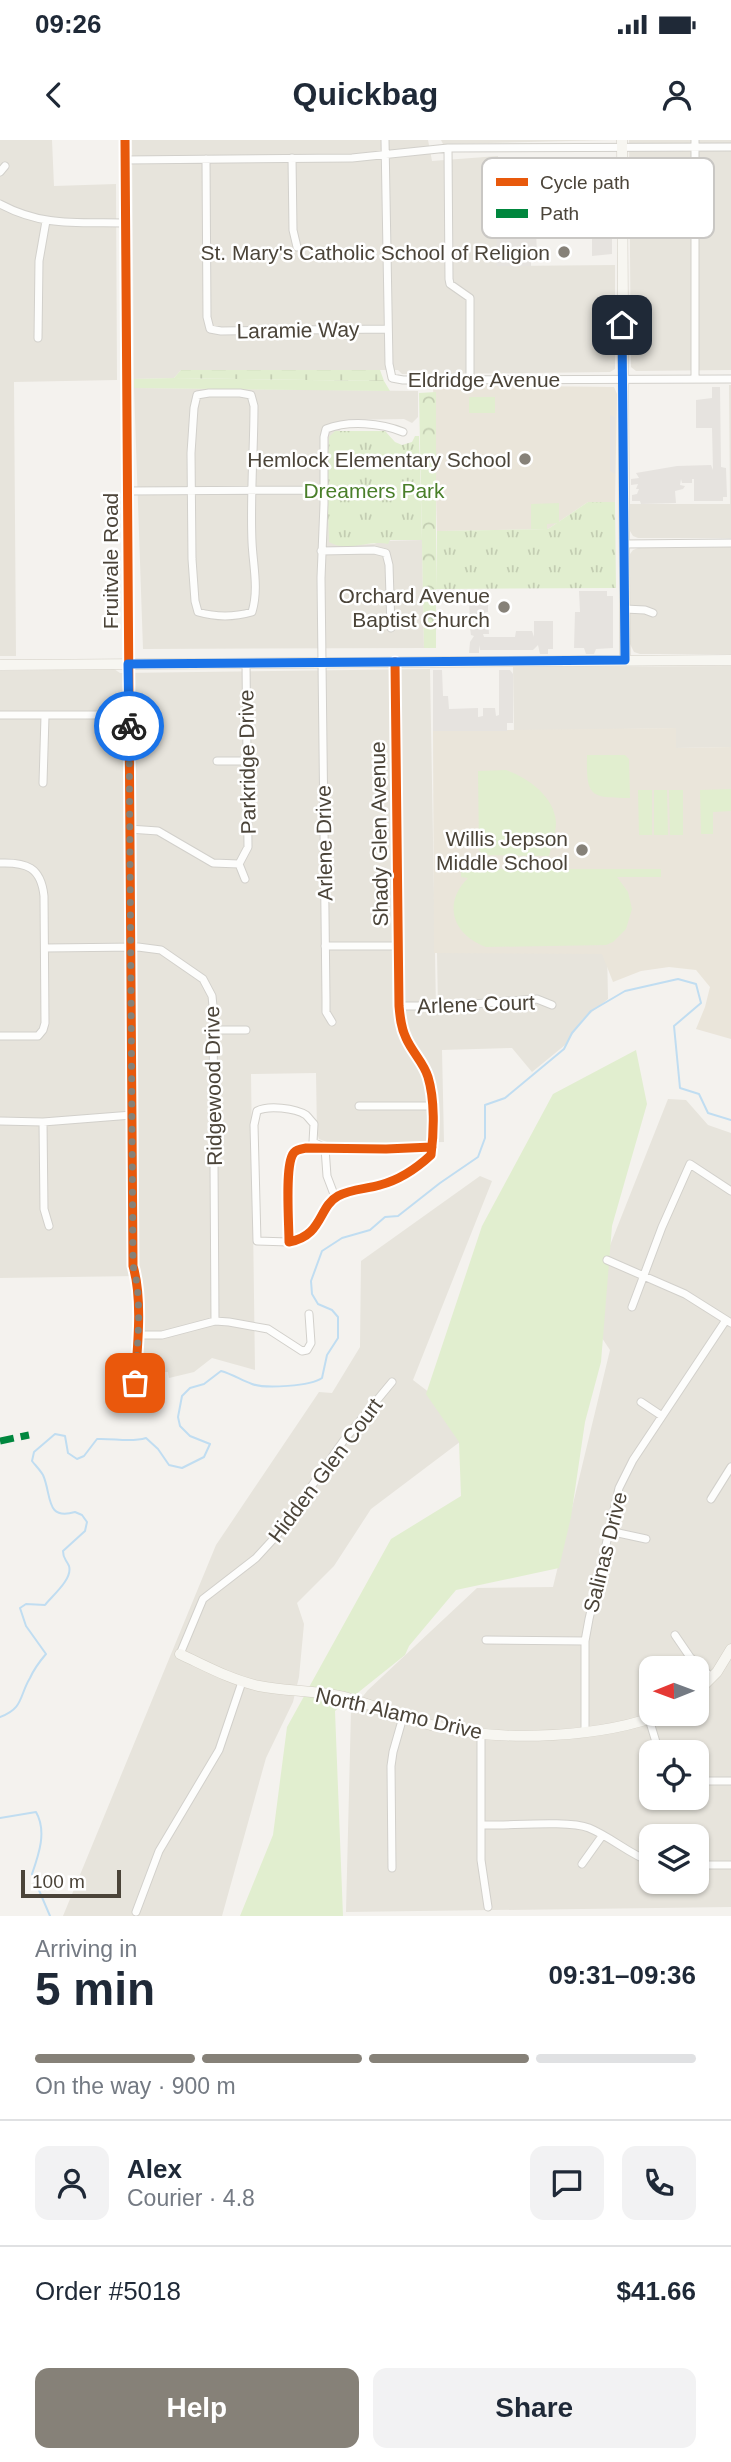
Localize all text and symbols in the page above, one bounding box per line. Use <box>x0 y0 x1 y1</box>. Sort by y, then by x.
text: 09:26 <box>35 9 102 39</box>
icon: back <box>35 76 73 114</box>
text: Quickbag <box>293 76 438 112</box>
icon: person <box>658 76 696 114</box>
legend <box>482 158 714 238</box>
text: Cycle path <box>540 172 630 193</box>
text: Path <box>540 203 579 224</box>
place label: St. Mary's Catholic School of Religion <box>201 241 550 264</box>
marker: St. Mary's Catholic School of Religion <box>556 244 572 260</box>
pin <box>592 295 652 355</box>
icon: home <box>603 306 641 344</box>
street label: Laramie Way <box>236 317 360 343</box>
street label: Eldridge Avenue <box>408 368 560 391</box>
place label: Hemlock Elementary School <box>247 448 511 471</box>
marker: Hemlock Elementary School <box>517 451 533 467</box>
park label: Dreamers Park <box>303 479 445 502</box>
street label: Fruitvale Road <box>99 493 122 629</box>
place label: Orchard Avenue Baptist Church <box>339 584 490 631</box>
marker: Orchard Avenue Baptist Church <box>496 599 512 615</box>
street label: Parkridge Drive <box>234 689 260 835</box>
courier <box>94 691 164 761</box>
icon: bike <box>110 707 148 745</box>
street label: Shady Glen Avenue <box>366 741 392 927</box>
street label: Arlene Drive <box>311 785 337 901</box>
place label: Willis Jepson Middle School <box>436 827 568 874</box>
marker: Willis Jepson Middle School <box>574 842 590 858</box>
street label: Arlene Court <box>417 990 535 1018</box>
street label: Ridgewood Drive <box>200 1006 226 1166</box>
pin <box>105 1353 165 1413</box>
icon: bag <box>116 1364 154 1402</box>
street label: Hidden Glen Court <box>263 1393 387 1546</box>
street label: Salinas Drive <box>579 1489 631 1615</box>
north arrow <box>639 1656 709 1726</box>
map controls <box>639 1656 709 1894</box>
street label: North Alamo Drive <box>313 1683 485 1743</box>
button: locate <box>639 1740 709 1810</box>
button: layers <box>639 1824 709 1894</box>
scale bar <box>21 1867 121 1899</box>
text: 100 m <box>32 1871 85 1892</box>
text: Arriving in <box>35 1936 137 1962</box>
text: 09:31–09:36 <box>549 1960 696 1990</box>
text: 5 min <box>35 1963 155 2015</box>
text: On the way · 900 m <box>35 2073 236 2099</box>
button: person <box>35 2146 109 2220</box>
button: chat <box>530 2146 604 2220</box>
button: phone <box>622 2146 696 2220</box>
text: Alex <box>127 2154 182 2184</box>
text: Courier · 4.8 <box>127 2185 255 2211</box>
text: Order #5018 <box>35 2276 181 2306</box>
text: $41.66 <box>616 2276 696 2306</box>
button: Help <box>35 2368 359 2448</box>
button: Share <box>373 2368 696 2448</box>

